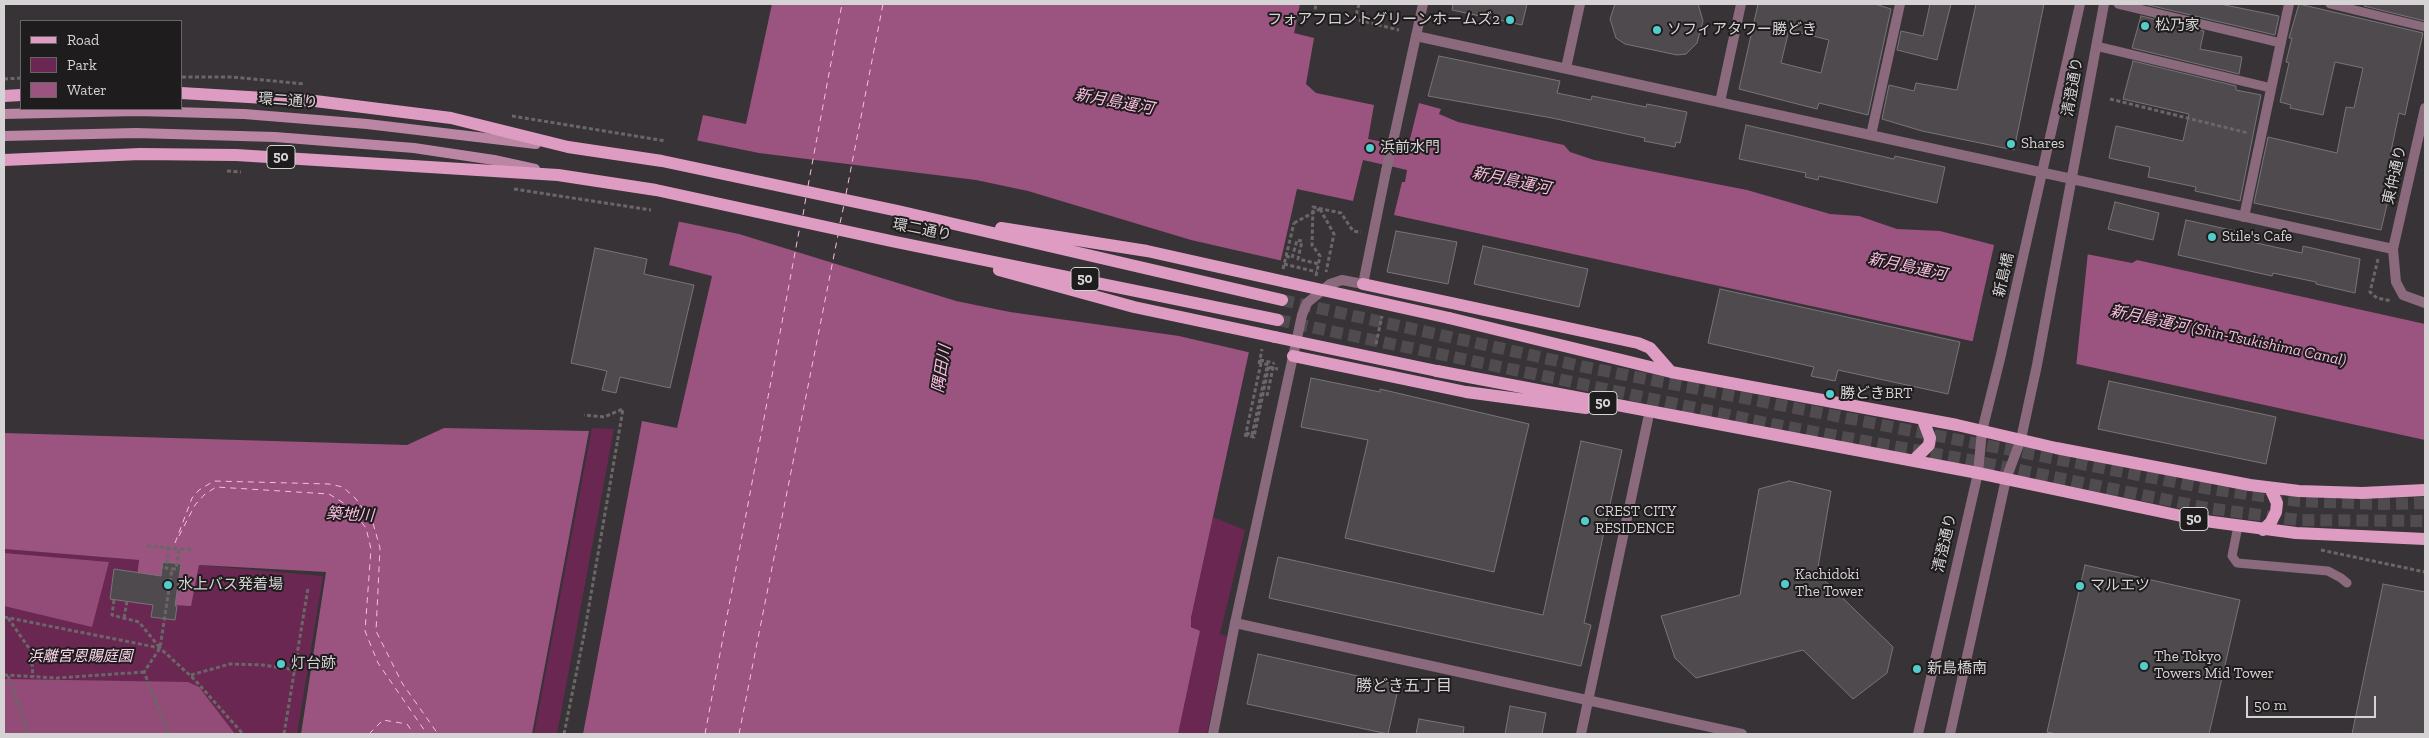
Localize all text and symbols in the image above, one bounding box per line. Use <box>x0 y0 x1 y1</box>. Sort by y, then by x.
place label: フォアフロントグリーンホームズ2 <box>1267 11 1500 29</box>
marker: フォアフロントグリーンホームズ2 <box>1504 14 1516 26</box>
place label: 松乃家 <box>2155 17 2200 35</box>
legend <box>20 20 182 110</box>
marker: 松乃家 <box>2139 20 2151 32</box>
place label: ソフィアタワー勝どき <box>1667 21 1817 39</box>
marker: ソフィアタワー勝どき <box>1651 24 1663 36</box>
text: Road <box>67 31 99 49</box>
text: Park <box>67 56 97 74</box>
street label: 清澄通り <box>2059 56 2087 118</box>
text: Water <box>67 81 107 99</box>
water label: 新月島運河 <box>1073 85 1155 119</box>
street label: 環二通り <box>257 90 319 112</box>
place label: Shares <box>2021 135 2065 153</box>
marker: Shares <box>2005 138 2017 150</box>
place label: 浜前水門 <box>1380 139 1440 157</box>
marker: 浜前水門 <box>1364 142 1376 154</box>
street label: 東仲通り <box>2379 144 2411 206</box>
road number: 50 <box>267 146 295 168</box>
water label: 新月島運河 <box>1470 163 1552 199</box>
street label: 環二通り <box>891 215 953 245</box>
place label: Stile's Cafe <box>2222 228 2292 246</box>
marker: Stile's Cafe <box>2206 231 2218 243</box>
water label: 新月島運河 <box>1866 249 1948 285</box>
street label: 新島橋 <box>1990 251 2018 299</box>
road number: 50 <box>1071 268 1099 290</box>
water label: 新月島運河 (Shin-Tsukishima Canal) <box>2108 302 2348 370</box>
water label: 隅田川 <box>929 344 955 394</box>
place label: 勝どきBRT <box>1840 385 1913 403</box>
marker: 勝どきBRT <box>1824 388 1836 400</box>
road number: 50 <box>1589 392 1617 414</box>
place label: CREST CITY RESIDENCE <box>1595 503 1676 538</box>
water label: 築地川 <box>326 504 374 526</box>
road number: 50 <box>2180 508 2208 530</box>
street label: 清澄通り <box>1929 512 1961 574</box>
marker: CREST CITY RESIDENCE <box>1579 515 1591 527</box>
place label: Kachidoki The Tower <box>1795 566 1864 601</box>
place label: 水上バス発着場 <box>178 576 283 594</box>
place label: マルエツ <box>2090 577 2150 595</box>
marker: Kachidoki The Tower <box>1779 578 1791 590</box>
marker: 水上バス発着場 <box>162 579 174 591</box>
marker: マルエツ <box>2074 580 2086 592</box>
park label: 浜離宮恩賜庭園 <box>28 648 132 666</box>
place label: The Tokyo Towers Mid Tower <box>2154 648 2274 683</box>
place label: 灯台跡 <box>291 655 336 673</box>
marker: 灯台跡 <box>275 658 287 670</box>
place label: 新島橋南 <box>1927 660 1987 678</box>
marker: The Tokyo Towers Mid Tower <box>2138 660 2150 672</box>
marker: 新島橋南 <box>1911 663 1923 675</box>
district label: 勝どき五丁目 <box>1356 676 1452 696</box>
scale bar <box>2249 686 2379 718</box>
text: 50 m <box>2254 696 2287 714</box>

